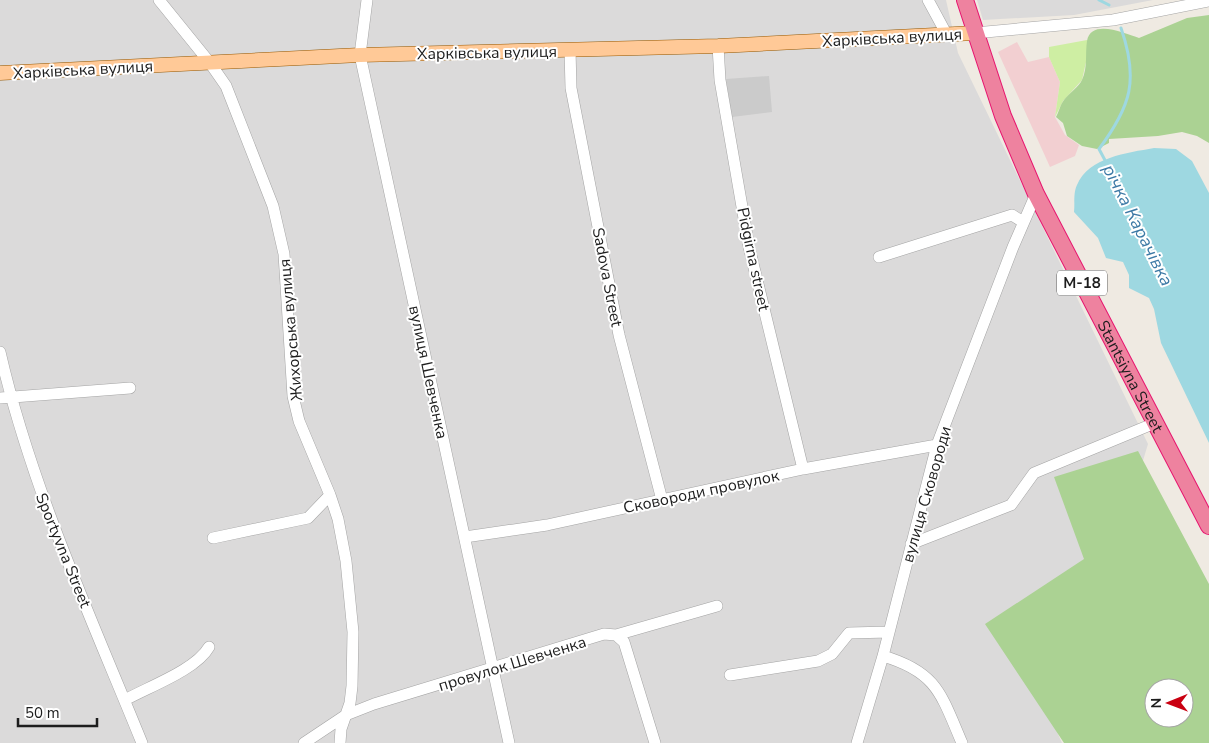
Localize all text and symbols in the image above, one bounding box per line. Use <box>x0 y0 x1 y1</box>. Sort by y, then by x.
street label: Харківська вулиця <box>821 23 963 53</box>
street label: Харківська вулиця <box>417 41 557 65</box>
street label: Харківська вулиця <box>12 55 154 85</box>
water label: річка Карачівка <box>1097 160 1179 290</box>
street label: Pidgirna street <box>731 206 775 313</box>
street label: Sadova Street <box>587 226 628 329</box>
street label: Жихорська вулиця <box>274 258 308 402</box>
road number: М-18 <box>1057 270 1107 296</box>
street label: вулиця Шевченка <box>403 304 453 441</box>
street label: Stantsiyna Street <box>1092 317 1168 437</box>
street label: вулиця Сковороди <box>897 424 957 565</box>
street label: Сковороди провулок <box>621 465 782 519</box>
street label: Sportyvna Street <box>30 490 96 611</box>
street label: провулок Шевченка <box>436 631 589 697</box>
north arrow <box>1144 678 1194 728</box>
scale bar <box>18 696 96 728</box>
text: N <box>1147 698 1166 709</box>
text: 50 m <box>25 703 60 723</box>

